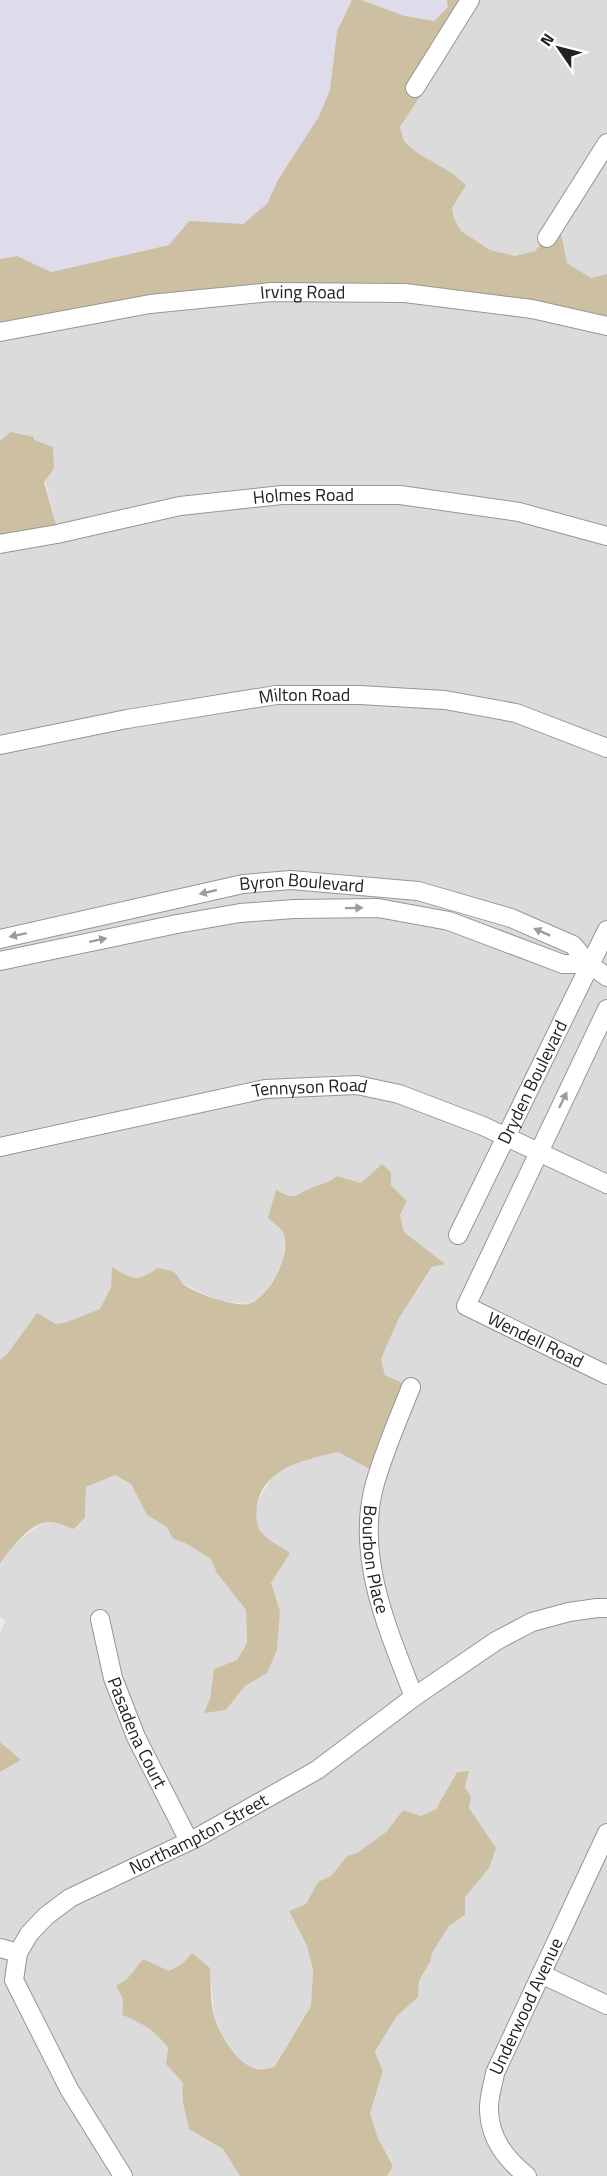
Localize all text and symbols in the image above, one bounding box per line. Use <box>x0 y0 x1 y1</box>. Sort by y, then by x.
north arrow <box>529 18 589 78</box>
text: N <box>534 28 560 51</box>
street label: Irving Road <box>259 278 346 306</box>
street label: Holmes Road <box>251 481 354 511</box>
street label: Milton Road <box>257 681 350 711</box>
street label: Byron Boulevard <box>238 866 365 899</box>
one-way arrow <box>199 887 218 897</box>
one-way arrow <box>344 903 363 913</box>
one-way arrow <box>534 927 551 936</box>
one-way arrow <box>9 931 28 940</box>
one-way arrow <box>89 935 108 944</box>
street label: Dryden Boulevard <box>490 1015 574 1149</box>
street label: Tennyson Road <box>249 1071 370 1104</box>
one-way arrow <box>559 1091 568 1108</box>
street label: Wendell Road <box>483 1304 588 1375</box>
street label: Bourbon Place <box>356 1504 396 1617</box>
street label: Pasadena Court <box>101 1673 174 1793</box>
street label: Northampton Street <box>124 1786 273 1881</box>
street label: Underwood Avenue <box>482 1933 569 2079</box>

